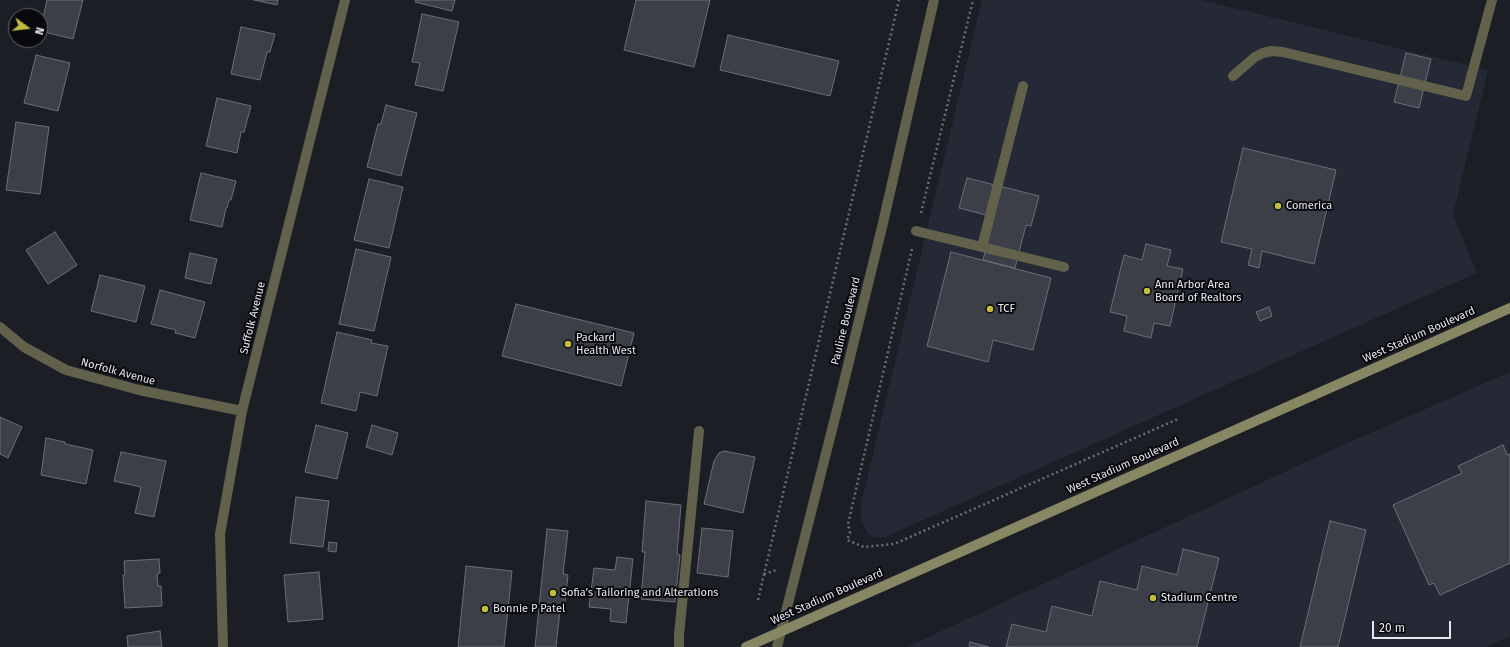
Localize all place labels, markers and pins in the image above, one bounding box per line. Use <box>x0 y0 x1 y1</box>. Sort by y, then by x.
place label: Comerica <box>1286 199 1332 213</box>
marker: Comerica <box>1273 201 1283 211</box>
place label: Ann Arbor Area Board of Realtors <box>1155 278 1241 304</box>
marker: Ann Arbor Area Board of Realtors <box>1142 286 1152 296</box>
place label: TCF <box>998 302 1015 316</box>
marker: TCF <box>985 304 995 314</box>
place label: Packard Health West <box>576 331 636 357</box>
marker: Packard Health West <box>563 339 573 349</box>
place label: Sofia’s Tailoring and Alterations <box>561 586 718 600</box>
marker: Sofia’s Tailoring and Alterations <box>548 588 558 598</box>
place label: Stadium Centre <box>1161 591 1238 605</box>
marker: Stadium Centre <box>1148 593 1158 603</box>
place label: Bonnie P Patel <box>493 602 565 616</box>
marker: Bonnie P Patel <box>480 604 490 614</box>

